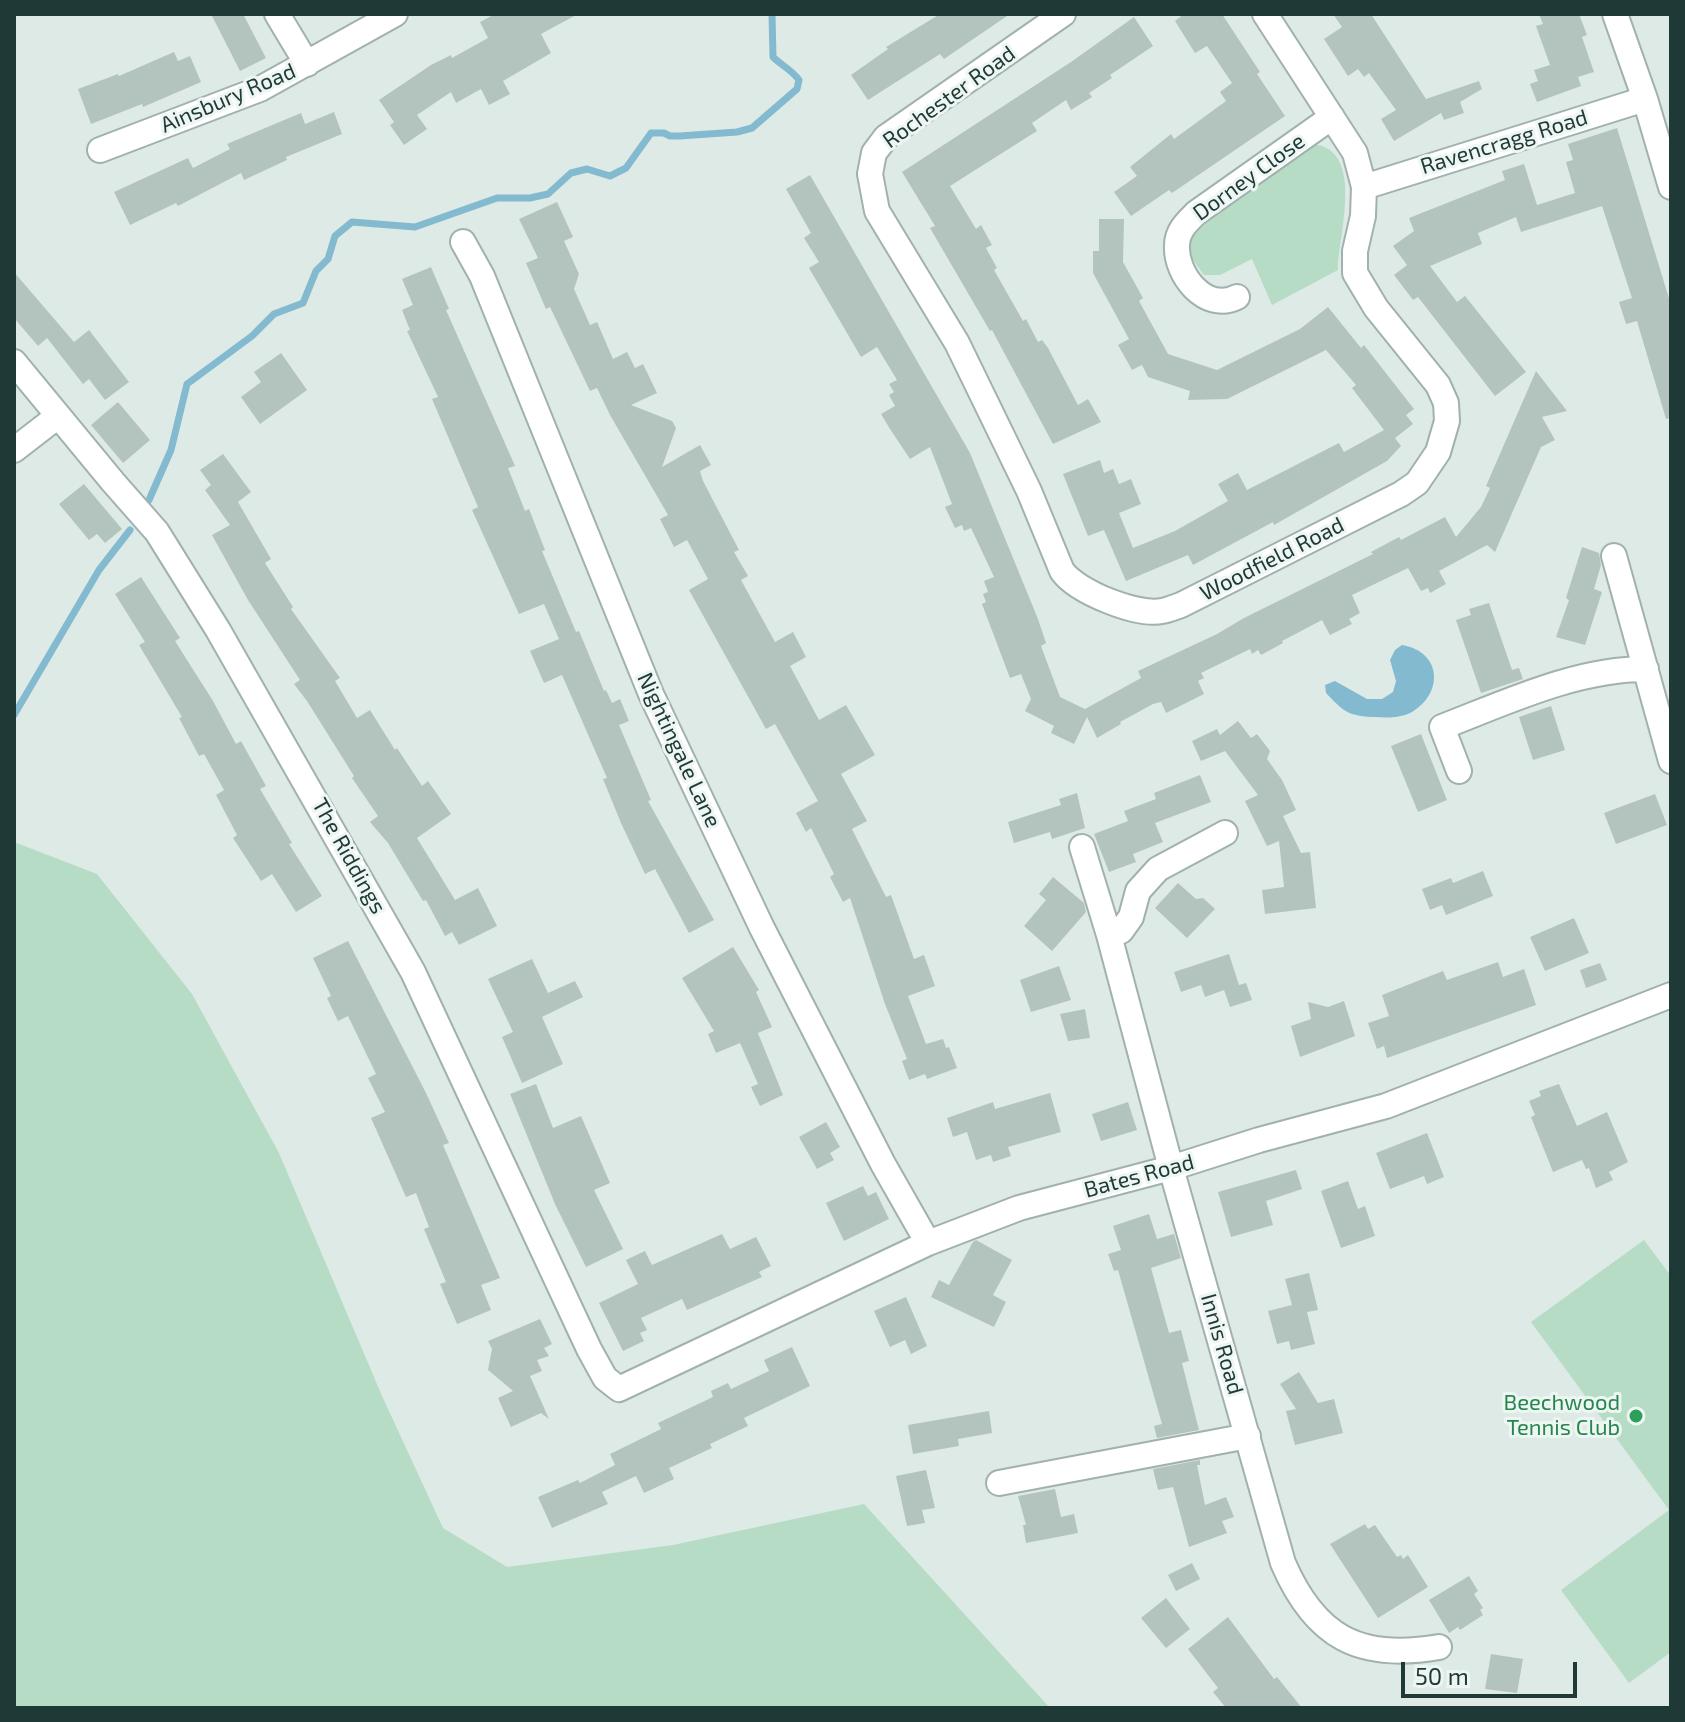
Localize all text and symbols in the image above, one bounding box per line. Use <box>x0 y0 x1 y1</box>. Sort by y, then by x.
street label: Rochester Road <box>878 40 1020 154</box>
street label: Ainsbury Road <box>156 58 300 138</box>
street label: Ravencragg Road <box>1417 104 1591 180</box>
street label: Dorney Close <box>1188 128 1310 226</box>
street label: Woodfield Road <box>1196 511 1348 607</box>
street label: Nightingale Lane <box>632 668 726 832</box>
street label: The Riddings <box>306 794 392 918</box>
street label: Bates Road <box>1081 1149 1197 1203</box>
street label: Innis Road <box>1195 1291 1249 1397</box>
place label: Beechwood Tennis Club <box>1504 1390 1620 1442</box>
marker: Beechwood Tennis Club <box>1627 1407 1645 1425</box>
scale bar <box>1405 1646 1581 1696</box>
text: 50 m <box>1415 1661 1469 1690</box>

